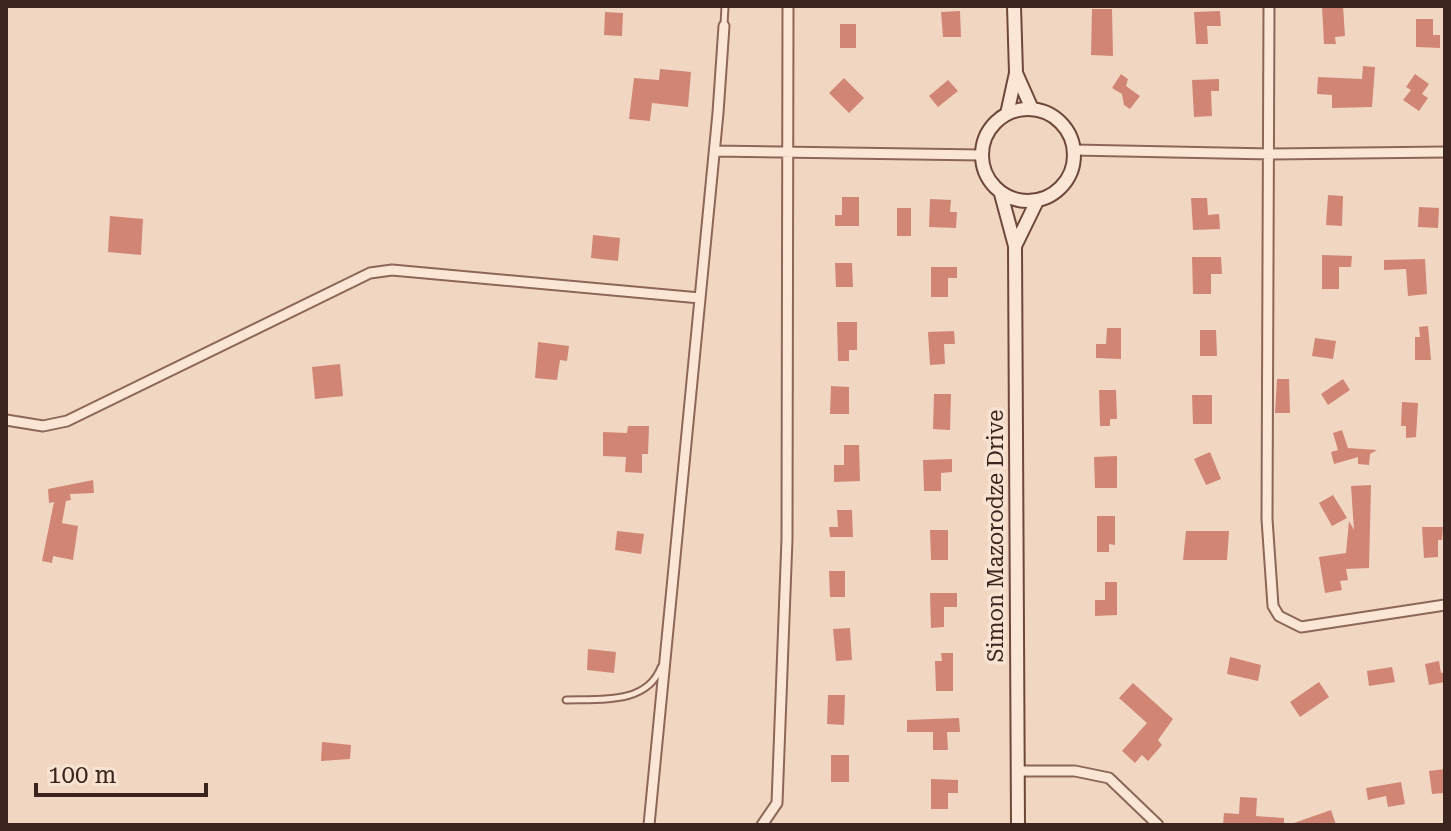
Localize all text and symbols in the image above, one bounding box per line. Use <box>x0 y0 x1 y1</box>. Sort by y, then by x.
street label: Simon Mazorodze Drive <box>983 410 1008 662</box>
scale bar <box>36 747 206 797</box>
text: 100 m <box>48 761 116 789</box>

